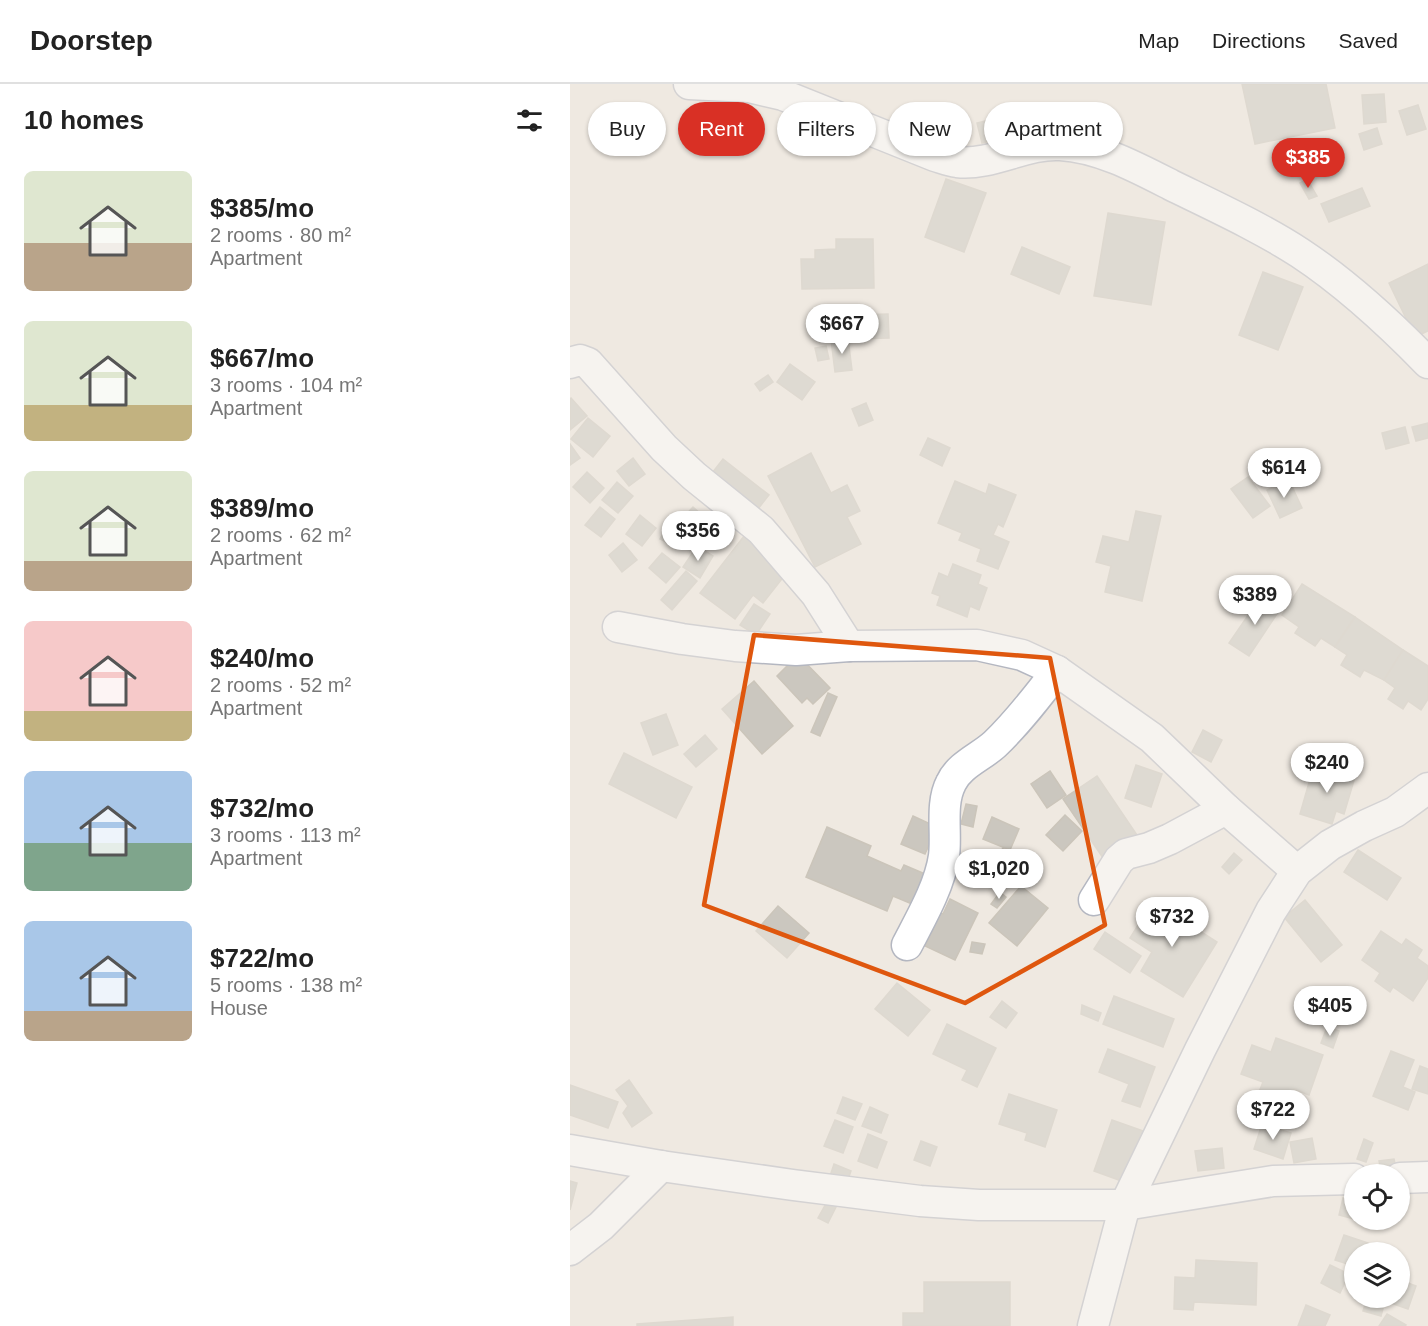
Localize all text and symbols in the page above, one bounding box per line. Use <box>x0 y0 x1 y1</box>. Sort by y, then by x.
text: Doorstep <box>30 25 153 56</box>
text: Map <box>1138 29 1179 52</box>
text: Directions <box>1212 29 1305 52</box>
text: Saved <box>1338 29 1398 52</box>
chip: Buy <box>588 102 666 156</box>
chip: Rent <box>678 102 765 156</box>
chip: Filters <box>777 102 876 156</box>
chip: New <box>888 102 972 156</box>
chip: Apartment <box>984 102 1123 156</box>
icon: filters <box>513 104 546 137</box>
text: 10 homes <box>24 105 144 135</box>
pin: $385 <box>1272 138 1344 189</box>
text: $385 <box>1286 146 1330 168</box>
text: $385/mo <box>210 193 314 223</box>
icon: home <box>72 195 144 267</box>
text: 2 rooms · 80 m² <box>210 224 351 246</box>
text: Apartment <box>210 247 302 269</box>
pin: $667 <box>806 304 878 355</box>
text: $667 <box>820 312 864 334</box>
text: $667/mo <box>210 343 314 373</box>
icon: home <box>72 345 144 417</box>
text: 3 rooms · 104 m² <box>210 374 362 396</box>
text: Apartment <box>210 397 302 419</box>
pin: $614 <box>1248 448 1320 499</box>
text: $614 <box>1262 456 1306 478</box>
text: $389/mo <box>210 493 314 523</box>
icon: home <box>72 495 144 567</box>
pin: $356 <box>662 511 734 562</box>
text: $356 <box>676 519 720 541</box>
text: 2 rooms · 62 m² <box>210 524 351 546</box>
text: Apartment <box>210 547 302 569</box>
pin: $389 <box>1219 575 1291 626</box>
text: $389 <box>1233 583 1277 605</box>
text: $240/mo <box>210 643 314 673</box>
icon: home <box>72 645 144 717</box>
text: 2 rooms · 52 m² <box>210 674 351 696</box>
text: Apartment <box>210 697 302 719</box>
pin: $240 <box>1291 743 1363 794</box>
text: $240 <box>1305 751 1349 773</box>
text: $732/mo <box>210 793 314 823</box>
icon: home <box>72 795 144 867</box>
text: 3 rooms · 113 m² <box>210 824 361 846</box>
text: Apartment <box>210 847 302 869</box>
pin: $1,020 <box>950 849 1048 900</box>
text: $1,020 <box>968 857 1030 879</box>
pin: $732 <box>1136 897 1208 948</box>
text: $732 <box>1150 905 1194 927</box>
text: $722/mo <box>210 943 314 973</box>
icon: home <box>72 945 144 1017</box>
text: 5 rooms · 138 m² <box>210 974 362 996</box>
pin: $405 <box>1294 986 1366 1037</box>
text: $405 <box>1308 994 1352 1016</box>
text: House <box>210 997 268 1019</box>
pin: $722 <box>1237 1090 1309 1141</box>
text: $722 <box>1251 1098 1295 1120</box>
map controls <box>1344 1164 1410 1308</box>
button: locate <box>1344 1164 1410 1230</box>
button: layers <box>1344 1242 1410 1308</box>

